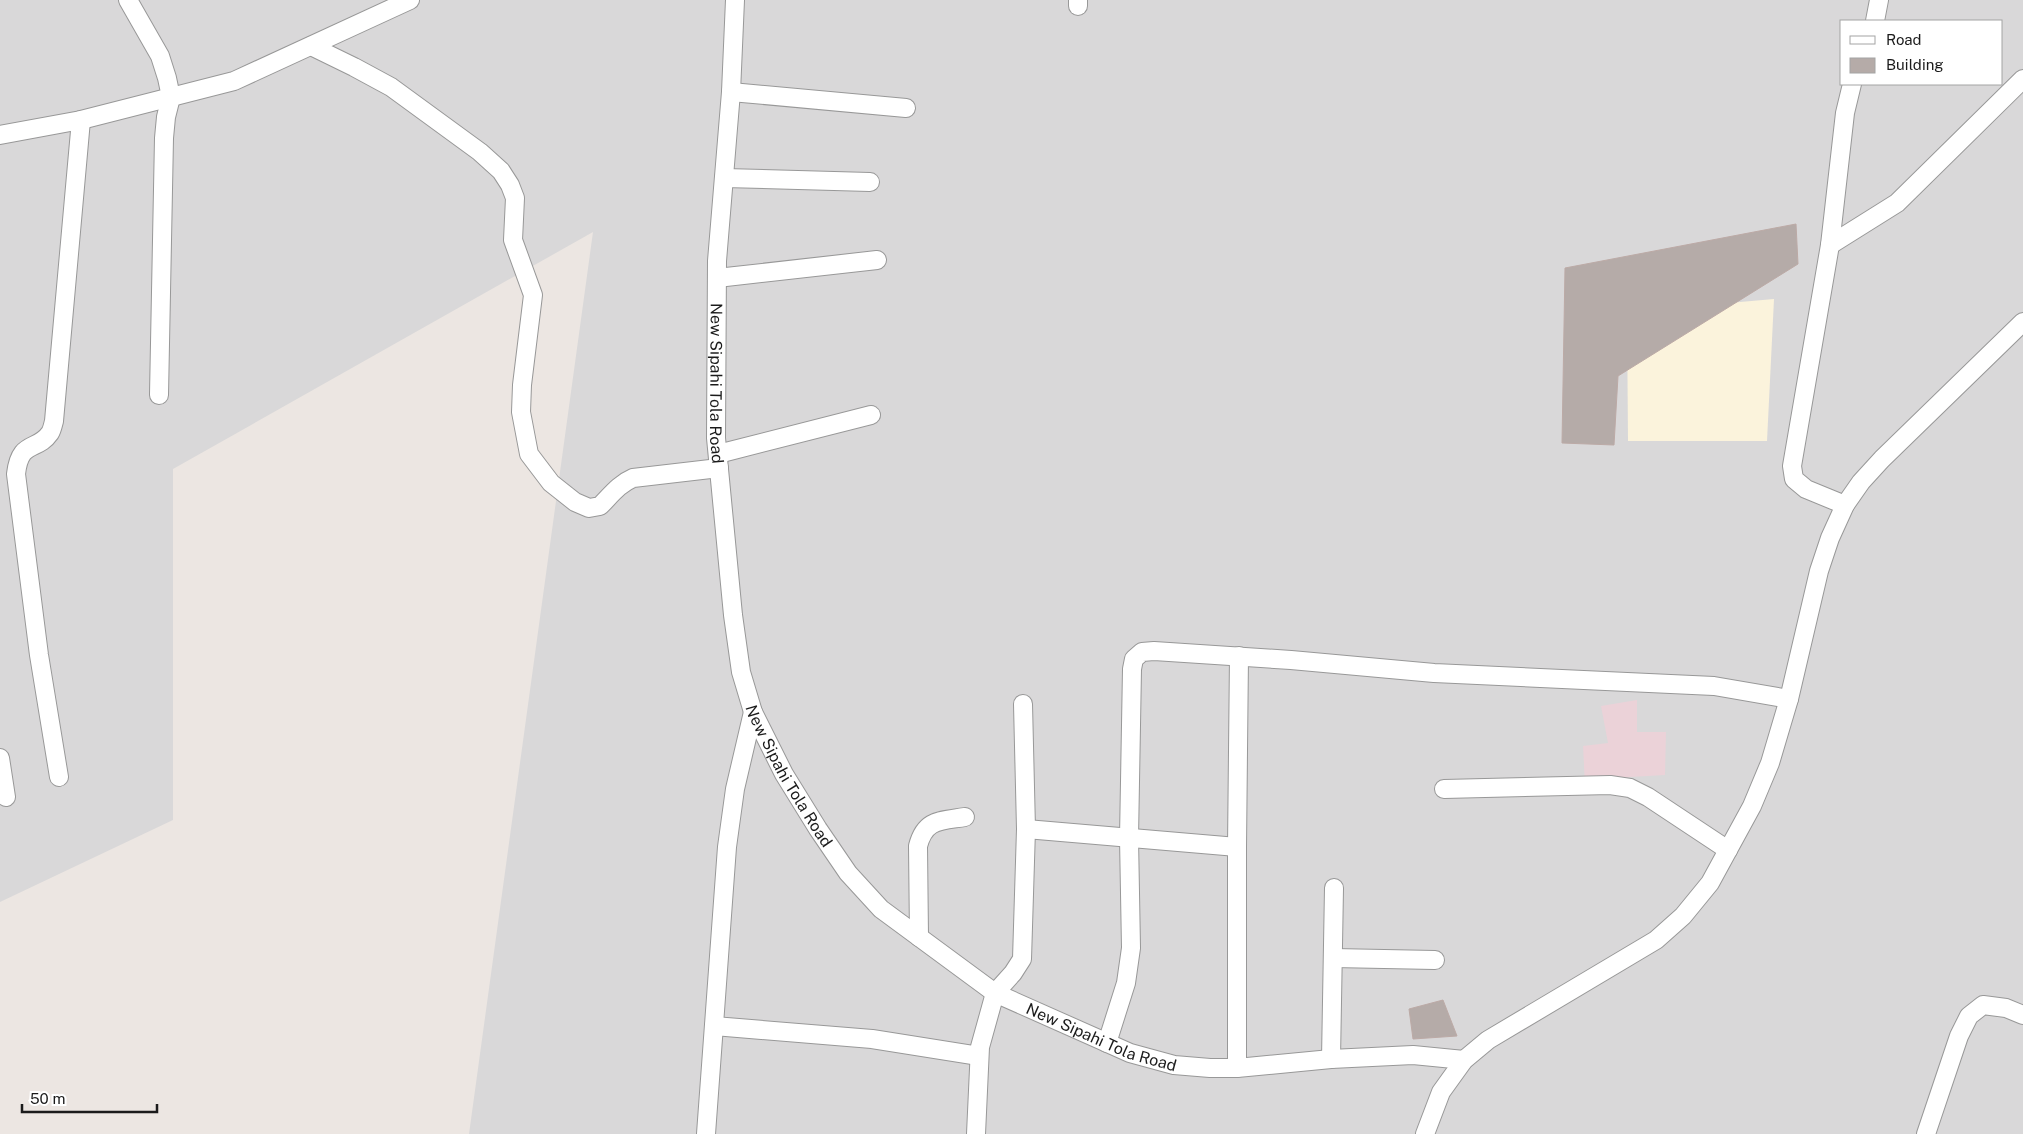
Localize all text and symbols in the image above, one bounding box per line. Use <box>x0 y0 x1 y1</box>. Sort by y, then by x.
legend <box>1840 20 2003 85</box>
text: Road <box>1886 31 1922 48</box>
text: Building <box>1886 56 1944 73</box>
street label: New Sipahi Tola Road <box>706 303 727 464</box>
street label: New Sipahi Tola Road <box>741 703 836 851</box>
street label: New Sipahi Tola Road <box>1023 999 1179 1075</box>
scale bar <box>22 1082 158 1114</box>
text: 50 m <box>30 1090 65 1107</box>

